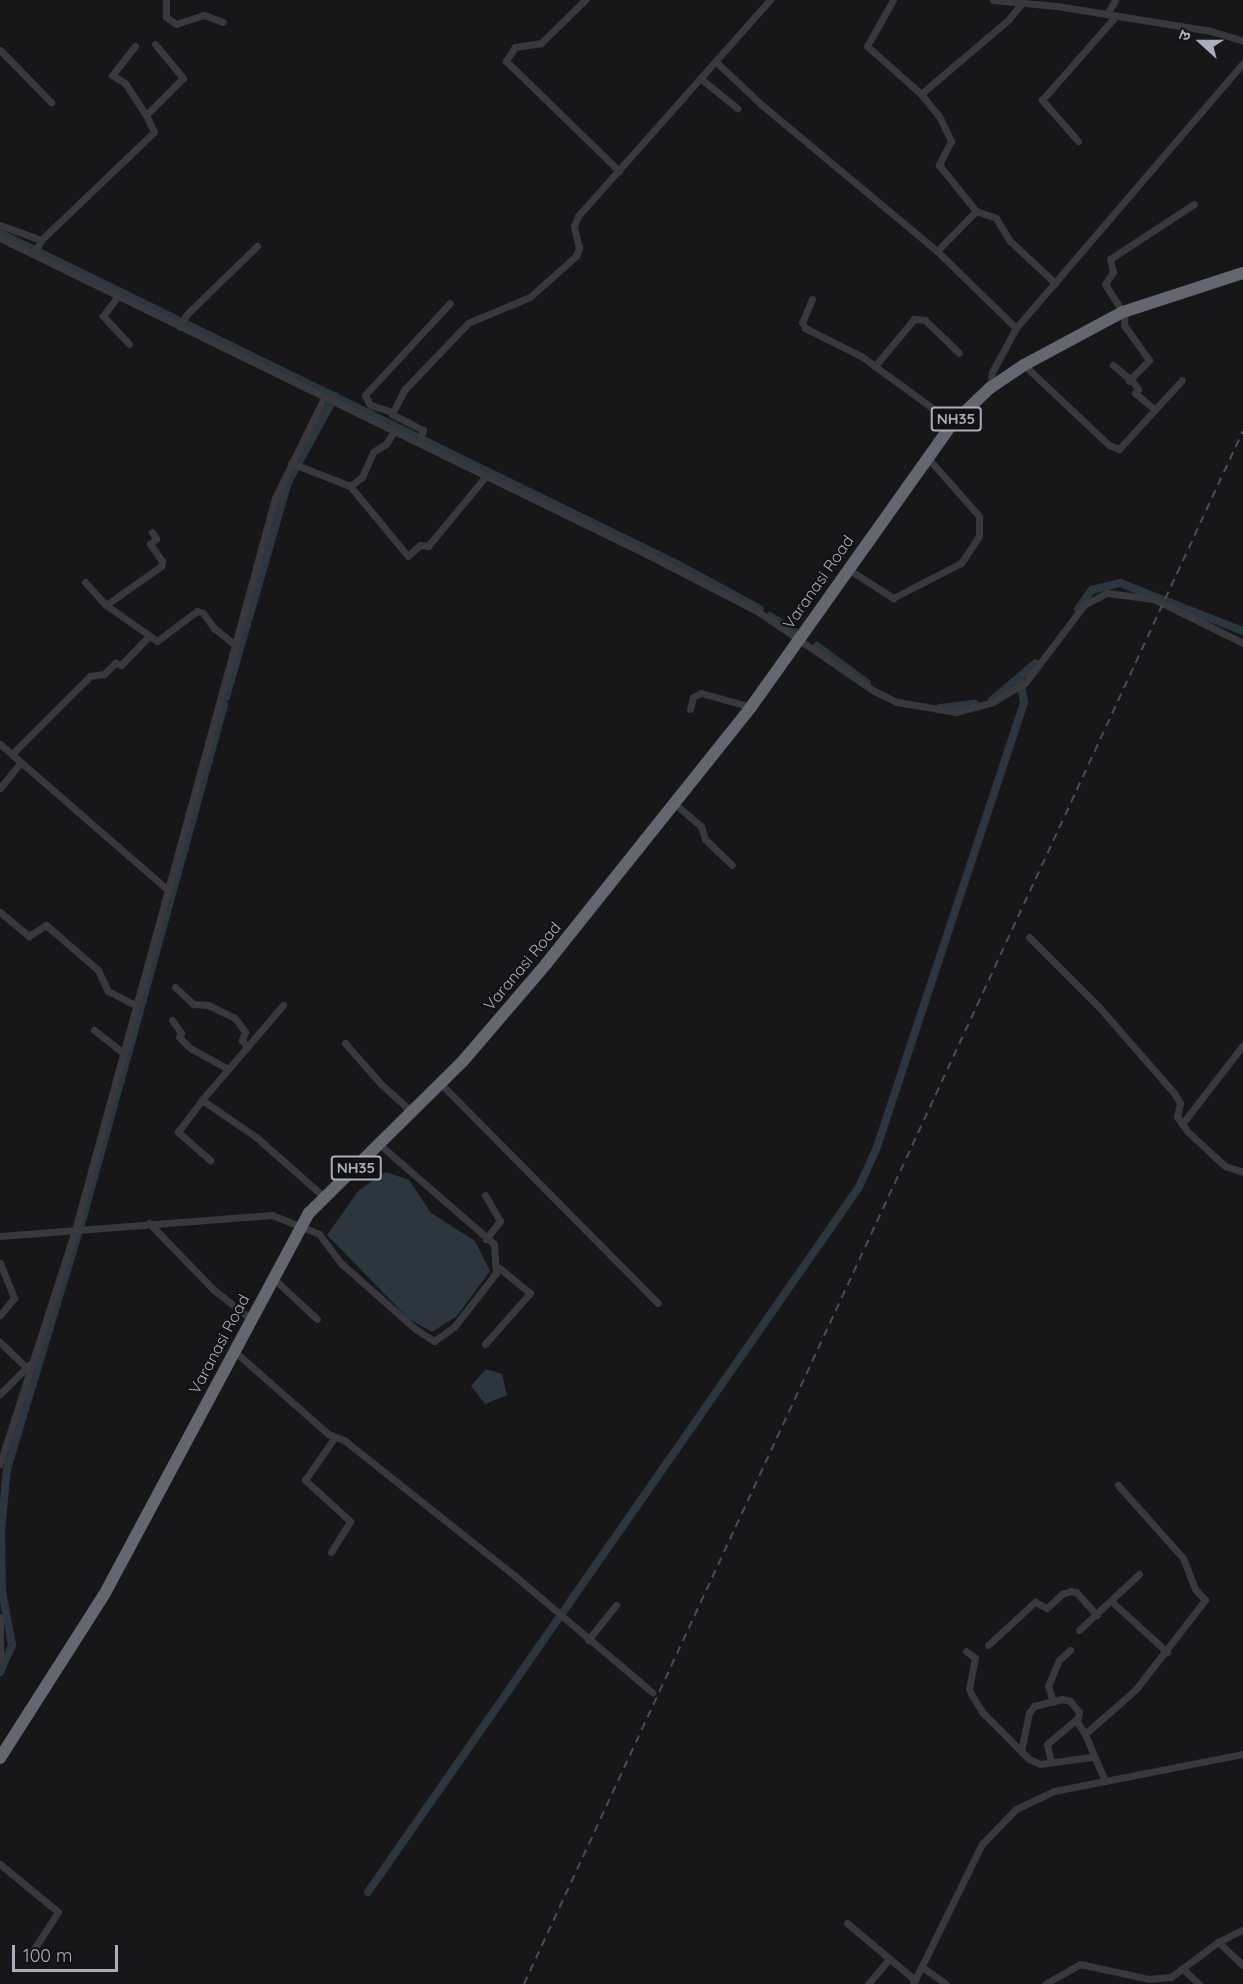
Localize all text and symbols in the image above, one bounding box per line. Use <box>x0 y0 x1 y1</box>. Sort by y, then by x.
north arrow <box>1171 12 1231 72</box>
text: उ <box>1173 28 1195 44</box>
road number: NH35 <box>930 407 982 431</box>
street label: Varanasi Road <box>779 532 857 632</box>
street label: Varanasi Road <box>479 918 565 1014</box>
road number: NH35 <box>330 1156 382 1180</box>
street label: Varanasi Road <box>185 1291 253 1397</box>
scale bar <box>15 1933 122 1971</box>
text: 100 m <box>23 1944 72 1967</box>

